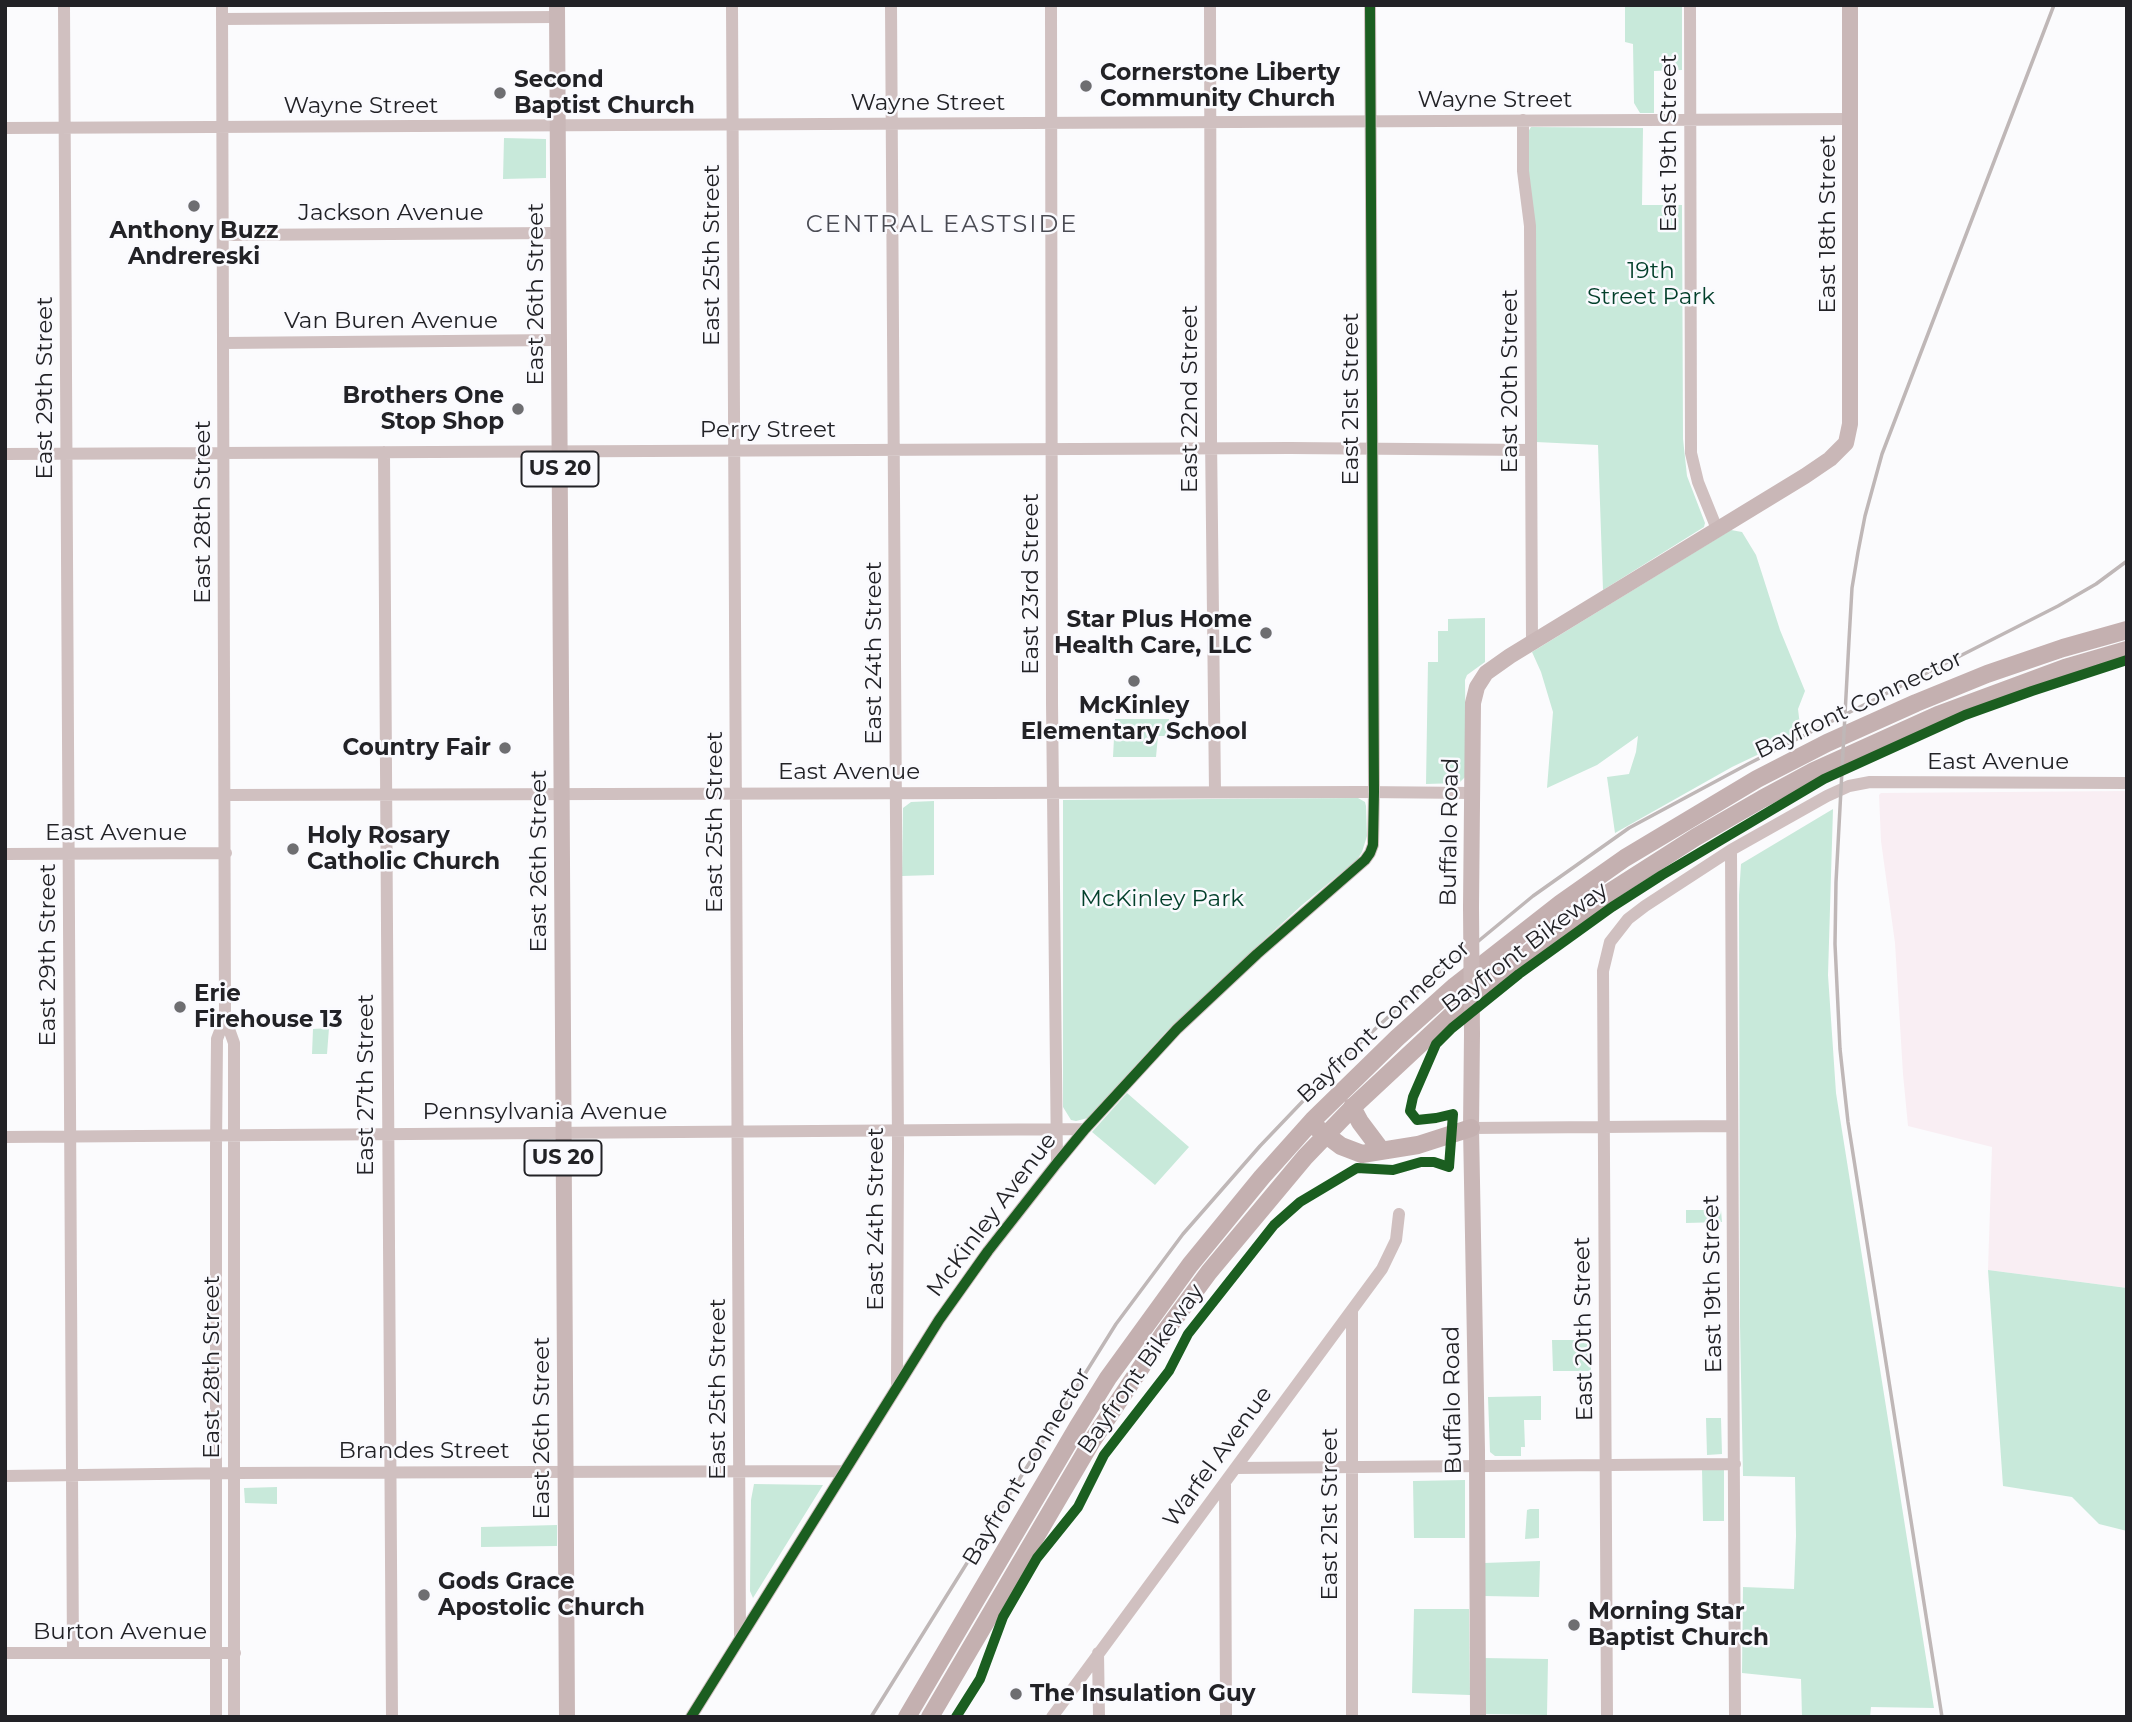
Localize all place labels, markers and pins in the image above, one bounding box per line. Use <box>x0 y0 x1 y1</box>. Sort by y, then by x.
place label: Cornerstone Liberty Community Church <box>1100 59 1340 113</box>
place label: Second Baptist Church <box>514 66 695 120</box>
marker: Cornerstone Liberty Community Church <box>1078 78 1094 94</box>
marker: Second Baptist Church <box>492 85 508 101</box>
marker: Anthony Buzz Andrereski <box>186 198 202 214</box>
place label: Anthony Buzz Andrereski <box>110 217 278 271</box>
place label: Brothers One Stop Shop <box>343 382 504 436</box>
marker: Brothers One Stop Shop <box>510 401 526 417</box>
place label: Star Plus Home Health Care, LLC <box>1054 606 1252 660</box>
marker: Star Plus Home Health Care, LLC <box>1258 625 1274 641</box>
marker: McKinley Elementary School <box>1126 673 1142 689</box>
place label: McKinley Elementary School <box>1021 692 1247 746</box>
place label: Country Fair <box>342 734 491 762</box>
marker: Country Fair <box>497 740 513 756</box>
place label: Holy Rosary Catholic Church <box>307 822 500 876</box>
marker: Holy Rosary Catholic Church <box>285 841 301 857</box>
place label: Erie Firehouse 13 <box>194 980 343 1034</box>
marker: Erie Firehouse 13 <box>172 999 188 1015</box>
place label: Gods Grace Apostolic Church <box>438 1568 645 1622</box>
marker: Gods Grace Apostolic Church <box>416 1587 432 1603</box>
place label: Morning Star Baptist Church <box>1588 1598 1769 1652</box>
marker: Morning Star Baptist Church <box>1566 1617 1582 1633</box>
place label: The Insulation Guy <box>1030 1680 1255 1708</box>
marker: The Insulation Guy <box>1008 1686 1024 1702</box>

